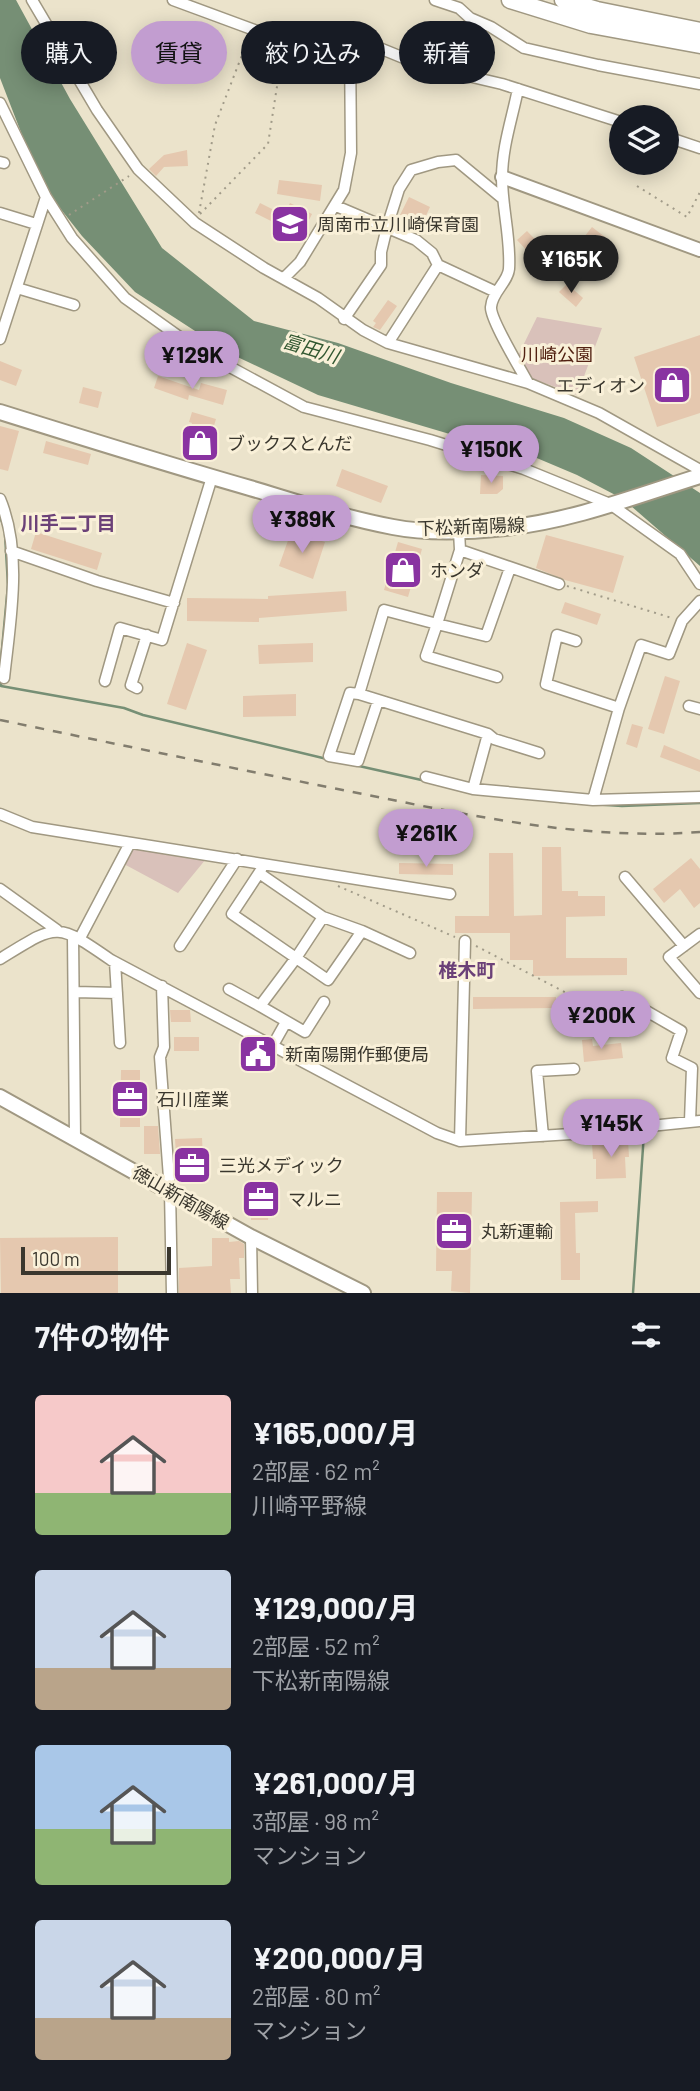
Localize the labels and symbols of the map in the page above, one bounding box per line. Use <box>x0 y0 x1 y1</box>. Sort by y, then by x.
school or university icon: 周南市立川崎保育園 <box>269 203 311 245</box>
place label: 周南市立川崎保育園 <box>317 213 479 235</box>
pin: ¥165K <box>522 236 620 295</box>
water label: 富田川 <box>280 329 344 368</box>
pin: ¥129K <box>143 332 241 391</box>
park label: 川崎公園 <box>521 343 593 365</box>
shop icon: エディオン <box>651 364 693 406</box>
place label: エディオン <box>556 374 645 396</box>
shop icon: ブックスとんだ <box>179 422 221 464</box>
pin: ¥150K <box>442 426 540 485</box>
place label: ブックスとんだ <box>227 432 352 454</box>
pin: ¥389K <box>253 496 351 555</box>
district label: 川手二丁目 <box>20 511 116 534</box>
street label: 下松新南陽線 <box>417 513 525 539</box>
shop icon: ホンダ <box>382 549 424 591</box>
place label: ホンダ <box>430 559 484 581</box>
pin: ¥261K <box>377 810 475 869</box>
district label: 椎木町 <box>438 958 496 981</box>
pin: ¥200K <box>552 992 650 1051</box>
public building icon: 新南陽開作郵便局 <box>237 1033 279 1075</box>
place label: 新南陽開作郵便局 <box>285 1043 429 1065</box>
office icon: 石川産業 <box>109 1078 151 1120</box>
place label: 石川産業 <box>157 1088 229 1110</box>
pin: ¥145K <box>562 1100 660 1159</box>
office icon: 三光メディック <box>171 1144 213 1186</box>
place label: 三光メディック <box>219 1154 344 1176</box>
street label: 徳山新南陽線 <box>129 1160 233 1234</box>
office icon: マルニ <box>240 1178 282 1220</box>
place label: マルニ <box>288 1188 342 1210</box>
office icon: 丸新運輸 <box>433 1210 475 1252</box>
place label: 丸新運輸 <box>481 1220 553 1242</box>
scale bar <box>21 1244 172 1276</box>

